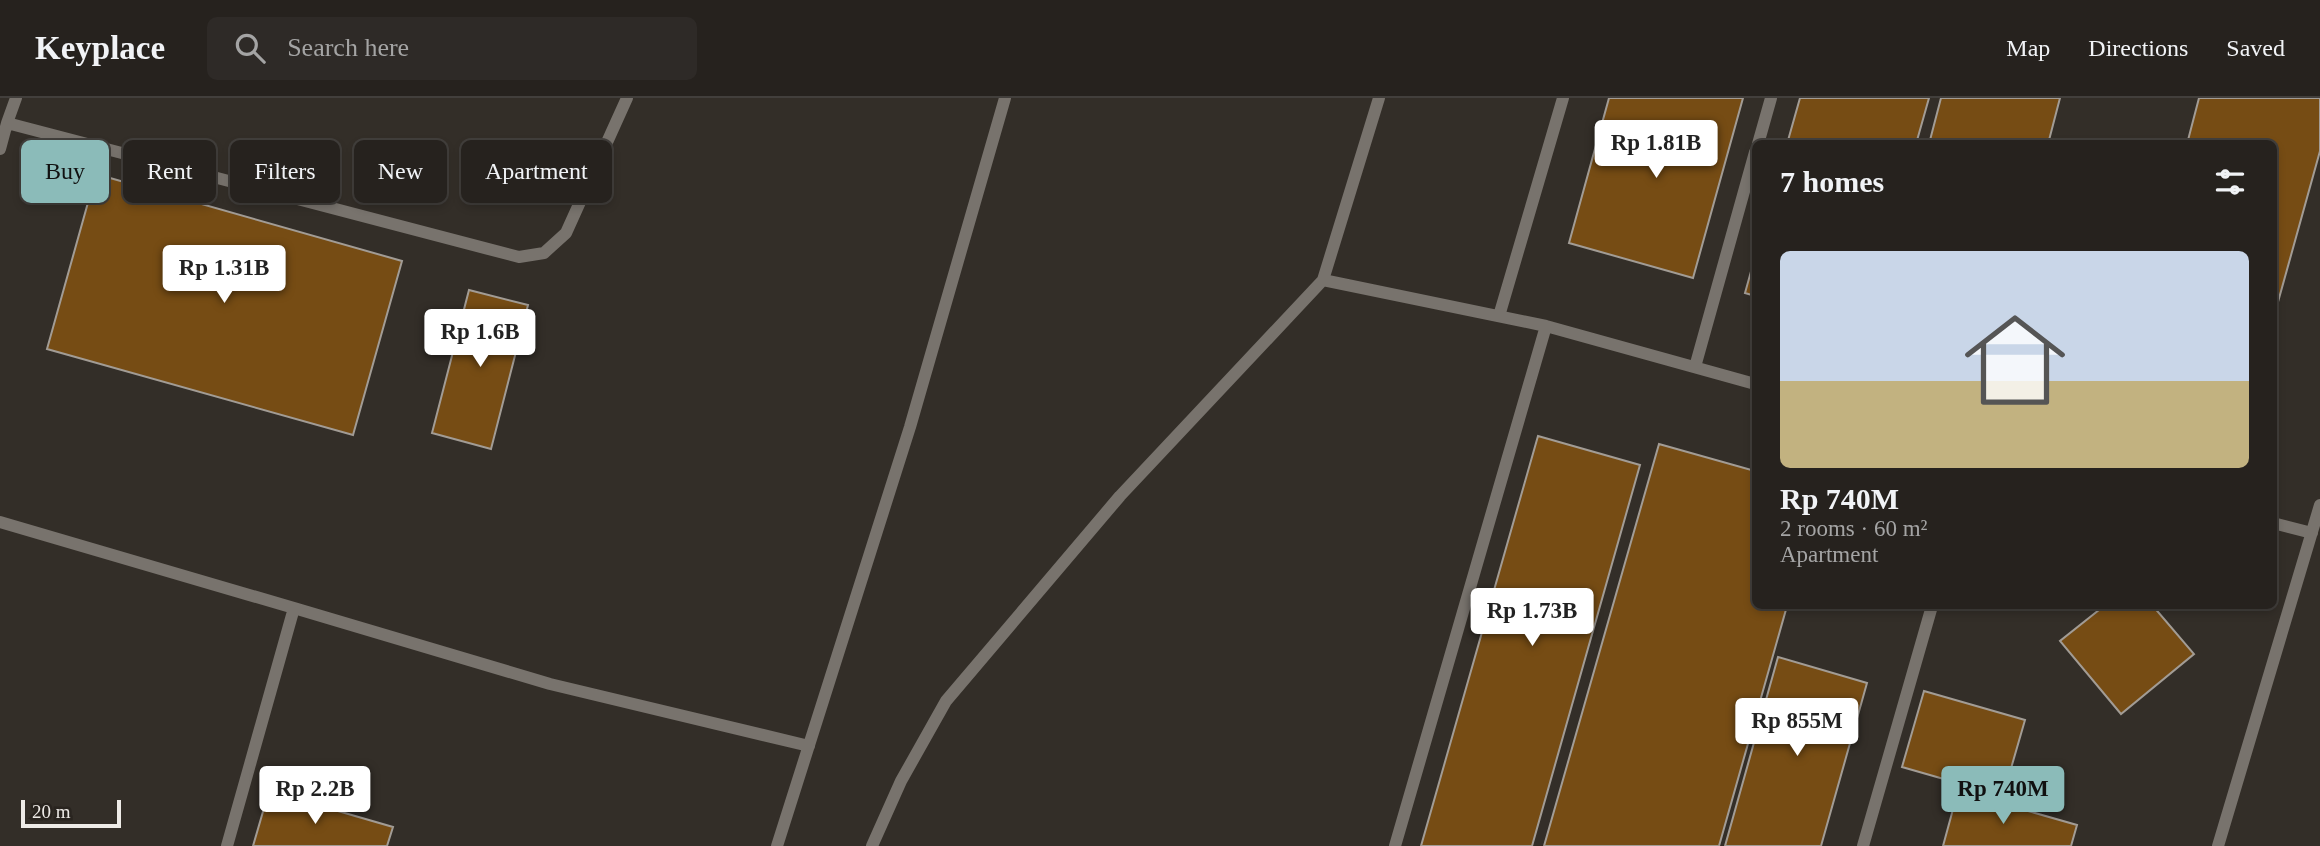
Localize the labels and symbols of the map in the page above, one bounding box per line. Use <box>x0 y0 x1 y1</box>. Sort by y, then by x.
pin: Rp 1.81B <box>1584 120 1728 180</box>
pin: Rp 1.31B <box>152 246 296 305</box>
pin: Rp 1.6B <box>415 310 545 369</box>
pin: Rp 1.73B <box>1460 588 1604 648</box>
pin: Rp 855M <box>1732 698 1862 758</box>
pin: Rp 2.2B <box>250 766 380 826</box>
pin: Rp 740M <box>1938 766 2068 826</box>
scale bar <box>21 797 121 829</box>

